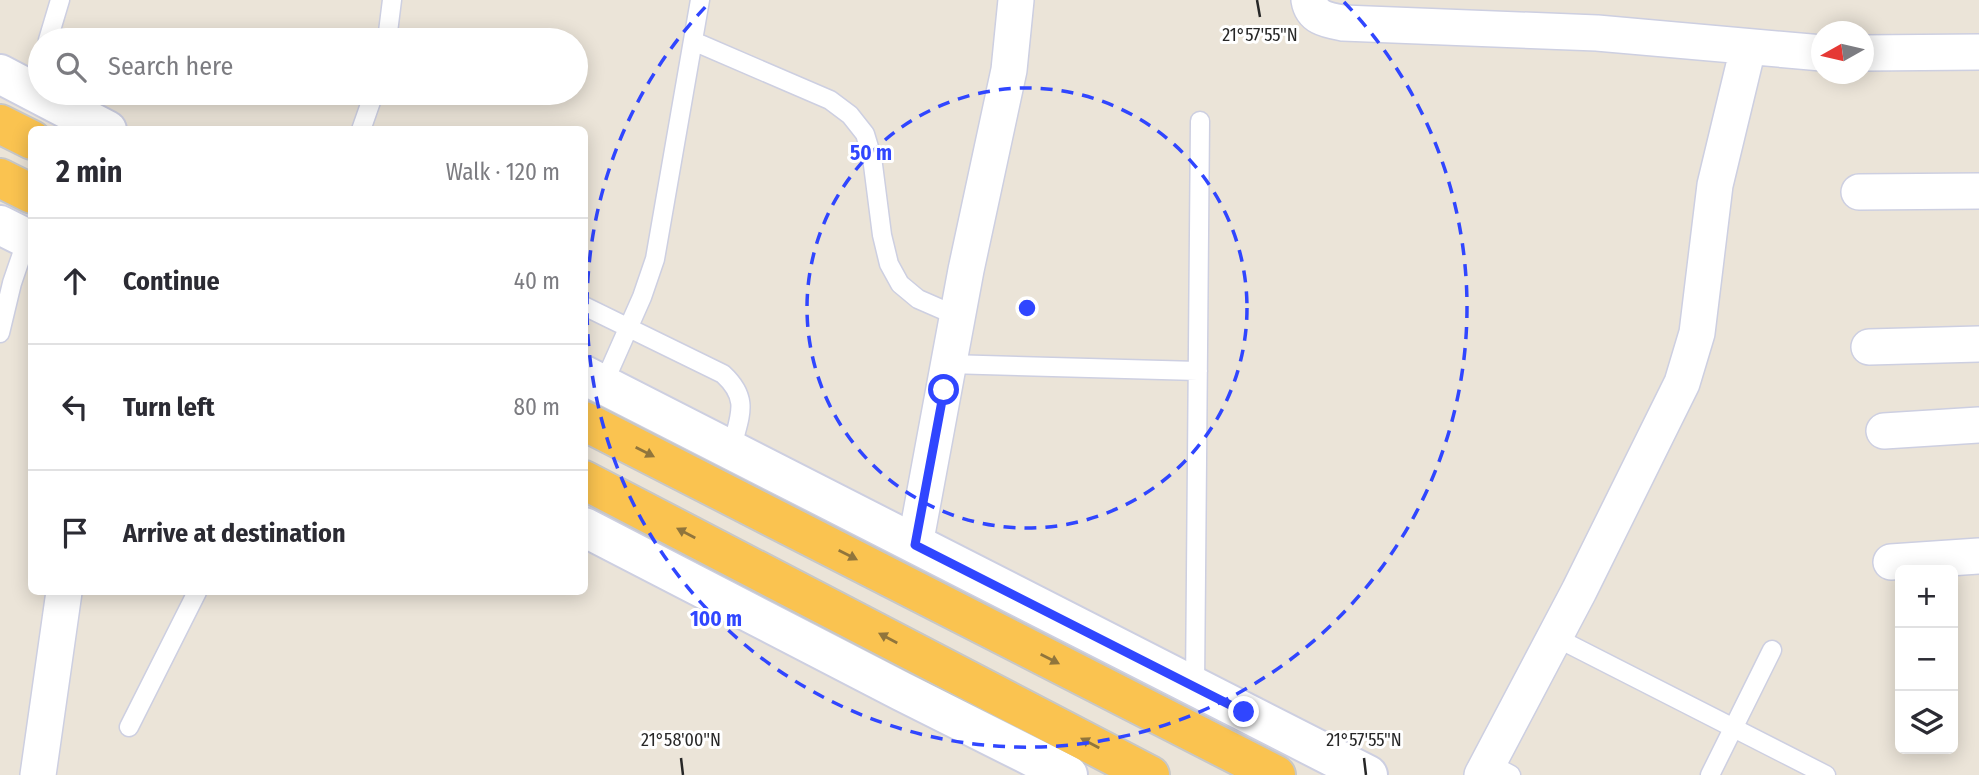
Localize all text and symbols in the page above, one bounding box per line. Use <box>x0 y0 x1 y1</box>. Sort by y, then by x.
north arrow <box>1811 21 1874 84</box>
text: 21°57'55"N <box>1222 24 1298 46</box>
search box <box>28 28 588 105</box>
icon: search <box>52 48 90 86</box>
text: Search here <box>108 51 233 82</box>
text: 50 m <box>850 140 892 166</box>
text: 2 min <box>56 154 123 190</box>
text: Walk · 120 m <box>446 158 560 186</box>
icon: ahead <box>56 262 94 300</box>
text: Continue <box>123 266 220 297</box>
text: 40 m <box>514 267 560 295</box>
centre of rings <box>1015 296 1039 320</box>
route start <box>928 374 959 405</box>
icon: left <box>56 388 94 426</box>
text: Turn left <box>123 392 215 423</box>
text: 80 m <box>513 393 560 421</box>
one-way arrow <box>635 446 655 457</box>
icon: arrive <box>56 514 94 552</box>
text: Arrive at destination <box>123 518 346 549</box>
one-way arrow <box>677 527 696 539</box>
one-way arrow <box>838 550 858 561</box>
map controls <box>1895 565 1958 754</box>
button: + <box>1895 565 1958 628</box>
text: 100 m <box>690 606 742 632</box>
button: − <box>1895 628 1958 691</box>
one-way arrow <box>878 633 898 644</box>
one-way arrow <box>1040 654 1060 665</box>
button: layers <box>1895 691 1958 754</box>
route end <box>1228 696 1259 727</box>
text: 21°58'00"N <box>641 729 721 751</box>
text: 21°57'55"N <box>1326 729 1402 751</box>
one-way arrow <box>1080 738 1100 749</box>

